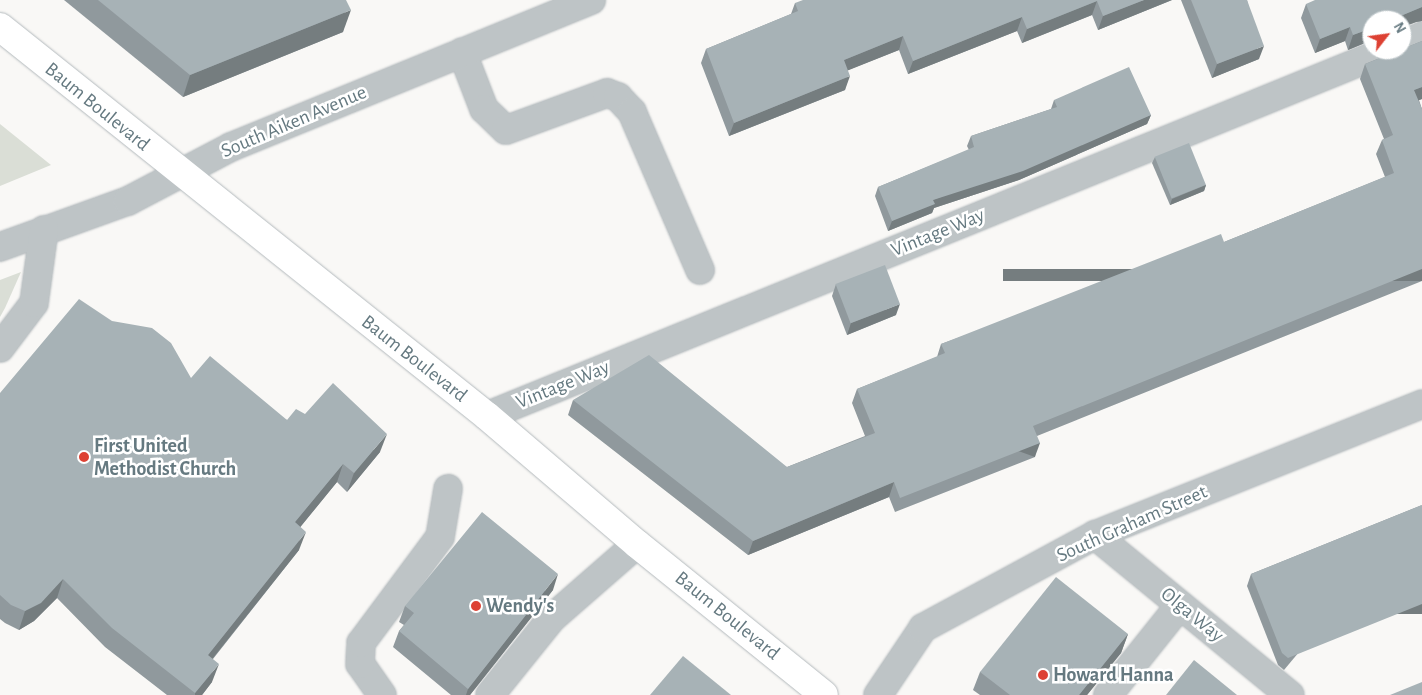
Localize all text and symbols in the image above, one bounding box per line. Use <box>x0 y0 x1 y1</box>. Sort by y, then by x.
north arrow <box>1362 10 1412 60</box>
text: N <box>1391 20 1408 36</box>
street label: Baum Boulevard <box>40 57 154 157</box>
street label: South Aiken Avenue <box>218 81 370 163</box>
street label: Vintage Way <box>888 203 988 263</box>
street label: Baum Boulevard <box>356 310 472 408</box>
street label: Vintage Way <box>513 355 613 415</box>
place label: First United Methodist Church <box>94 434 236 481</box>
marker: First United Methodist Church <box>78 451 90 463</box>
street label: South Graham Street <box>1053 480 1211 568</box>
street label: Baum Boulevard <box>670 566 784 666</box>
street label: Olga Way <box>1156 582 1228 648</box>
place label: Wendy's <box>486 594 554 618</box>
marker: Wendy's <box>470 600 482 612</box>
place label: Howard Hanna <box>1053 663 1174 687</box>
marker: Howard Hanna <box>1037 669 1049 681</box>

